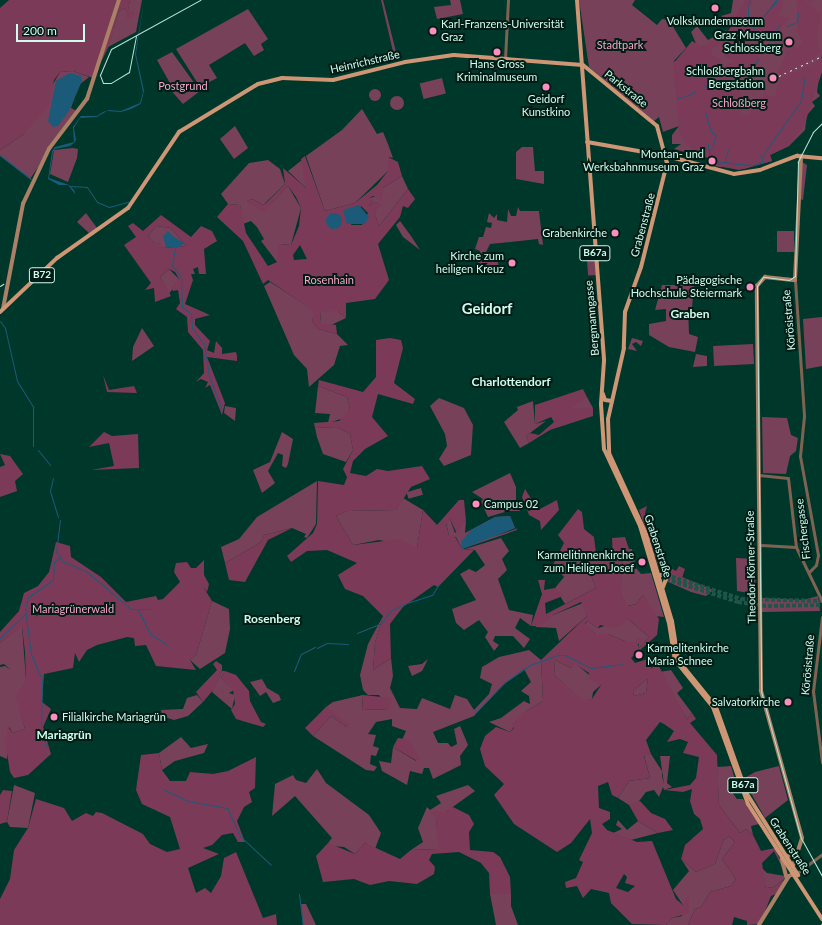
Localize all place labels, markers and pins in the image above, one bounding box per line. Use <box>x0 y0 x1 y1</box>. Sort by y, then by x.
marker: Volkskundemuseum <box>710 3 720 13</box>
place label: Volkskundemuseum <box>667 14 763 28</box>
place label: Karl-Franzens-Universität Graz <box>441 18 564 44</box>
marker: Karl-Franzens-Universität Graz <box>428 26 438 36</box>
place label: Graz Museum Schlossberg <box>714 29 781 55</box>
marker: Graz Museum Schlossberg <box>784 37 794 47</box>
marker: Hans Gross Kriminalmuseum <box>492 47 502 57</box>
place label: Hans Gross Kriminalmuseum <box>457 58 537 84</box>
place label: Schloßbergbahn Bergstation <box>686 65 764 91</box>
marker: Schloßbergbahn Bergstation <box>767 72 779 84</box>
marker: Geidorf Kunstkino <box>541 82 551 92</box>
place label: Geidorf Kunstkino <box>522 93 570 119</box>
place label: Montan- und Werksbahnmuseum Graz <box>583 148 704 174</box>
marker: Montan- und Werksbahnmuseum Graz <box>707 156 717 166</box>
place label: Grabenkirche <box>542 226 607 240</box>
marker: Grabenkirche <box>610 228 620 238</box>
place label: Kirche zum heiligen Kreuz <box>436 250 504 276</box>
marker: Kirche zum heiligen Kreuz <box>507 258 517 268</box>
place label: Pädagogische Hochschule Steiermark <box>631 274 742 300</box>
marker: Pädagogische Hochschule Steiermark <box>745 282 755 292</box>
place label: Campus 02 <box>484 497 538 511</box>
marker: Campus 02 <box>471 499 481 509</box>
place label: Karmelitinnenkirche zum Heiligen Josef <box>537 549 634 575</box>
marker: Karmelitinnenkirche zum Heiligen Josef <box>637 557 647 567</box>
place label: Karmelitenkirche Maria Schnee <box>647 642 729 668</box>
marker: Karmelitenkirche Maria Schnee <box>634 650 644 660</box>
place label: Salvatorkirche <box>712 695 780 709</box>
marker: Salvatorkirche <box>783 697 793 707</box>
place label: Filialkirche Mariagrün <box>62 710 166 724</box>
marker: Filialkirche Mariagrün <box>49 712 59 722</box>

